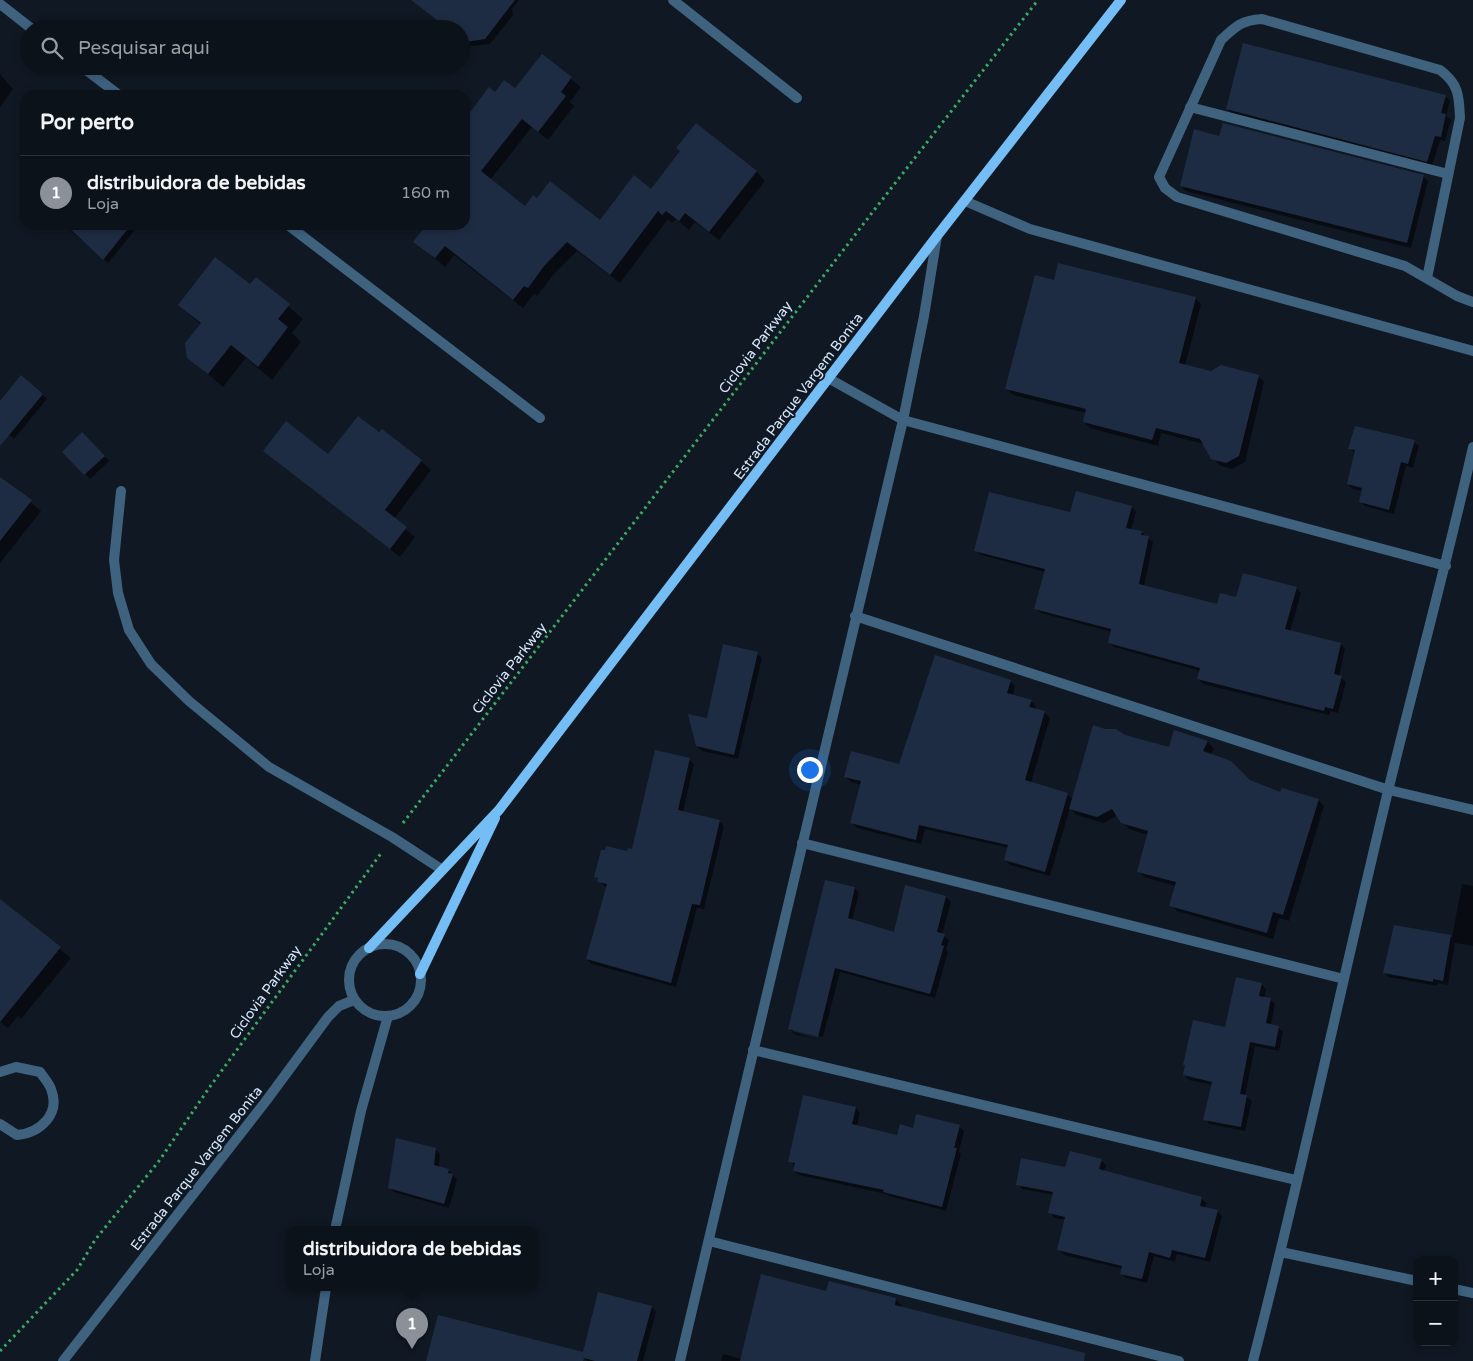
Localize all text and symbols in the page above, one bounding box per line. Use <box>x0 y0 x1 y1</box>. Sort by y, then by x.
search box <box>20 20 470 75</box>
icon: search <box>38 34 66 62</box>
text: Pesquisar aqui <box>78 37 210 59</box>
text: Por perto <box>40 110 134 135</box>
text: distribuidora de bebidas <box>87 172 306 194</box>
text: 1 <box>51 183 61 203</box>
text: 160 m <box>401 183 450 203</box>
text: Loja <box>87 194 119 214</box>
street label: Ciclovia Parkway <box>715 297 796 397</box>
street label: Estrada Parque Vargem Bonita <box>730 310 867 483</box>
street label: Ciclovia Parkway <box>468 619 551 717</box>
your location <box>797 757 823 783</box>
street label: Ciclovia Parkway <box>226 942 305 1042</box>
street label: Estrada Parque Vargem Bonita <box>127 1083 266 1254</box>
popup <box>286 1226 538 1291</box>
text: distribuidora de bebidas <box>303 1238 521 1260</box>
map controls <box>1413 1256 1458 1346</box>
button: + <box>1413 1256 1458 1301</box>
text: Loja <box>303 1260 335 1280</box>
button: − <box>1413 1301 1458 1346</box>
pin: 1 <box>396 1308 428 1349</box>

